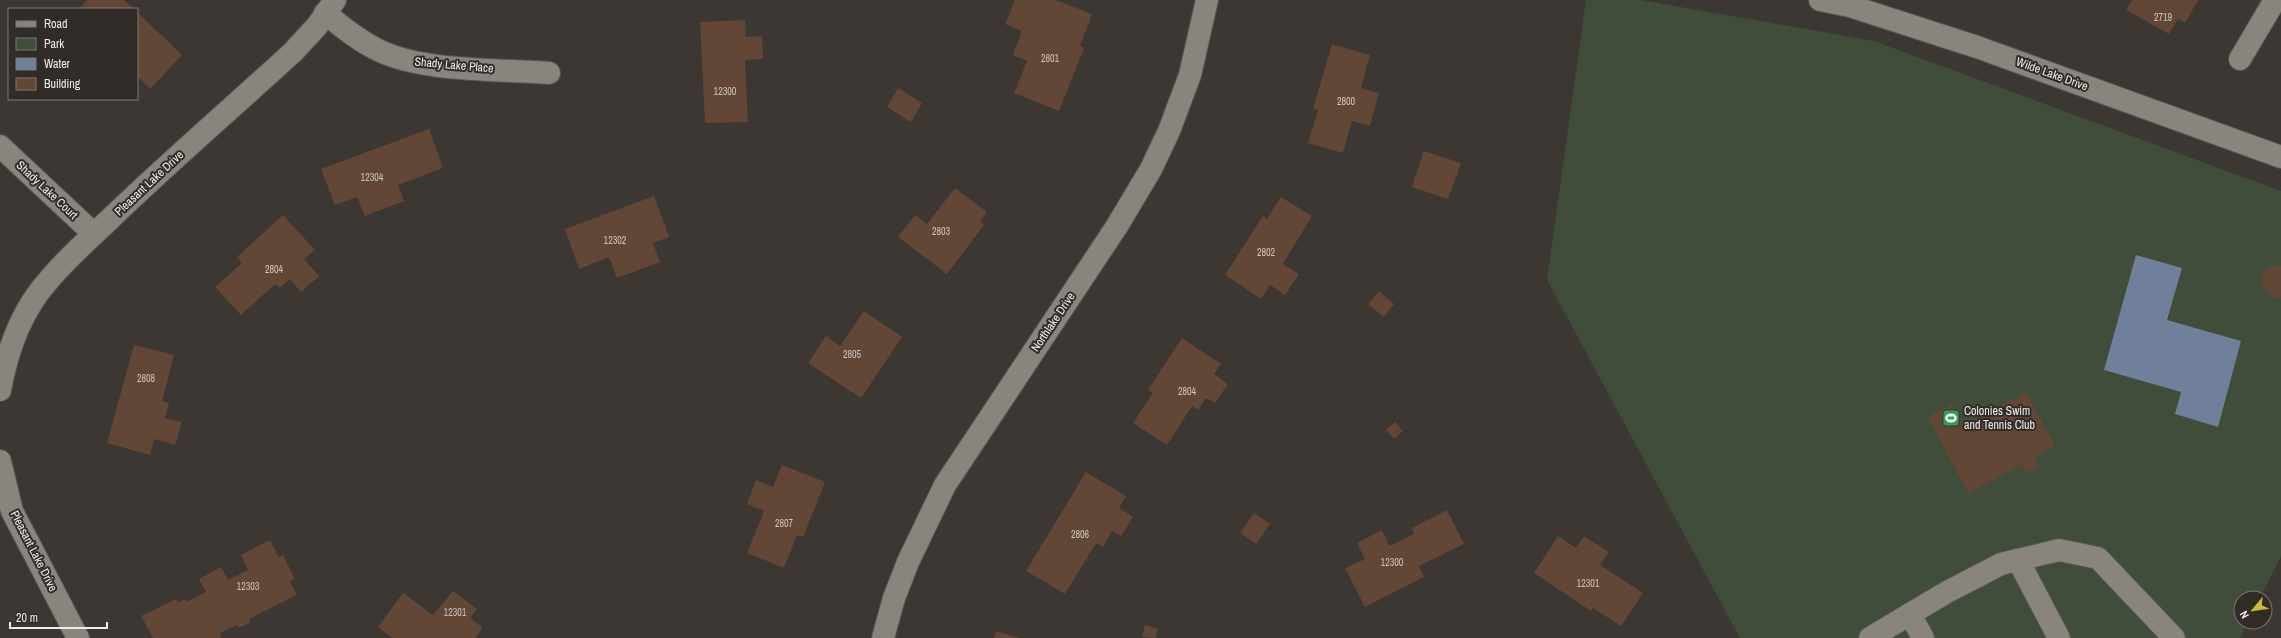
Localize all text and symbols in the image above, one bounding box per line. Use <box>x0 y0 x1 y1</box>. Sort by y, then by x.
legend <box>8 8 138 100</box>
house number: 2719 <box>2154 11 2173 24</box>
text: Road <box>44 16 68 32</box>
text: Park <box>44 36 64 52</box>
house number: 2801 <box>1041 52 1060 65</box>
street label: Shady Lake Place <box>414 54 494 76</box>
street label: Wilde Lake Drive <box>2014 54 2090 94</box>
text: Water <box>44 56 71 72</box>
text: Building <box>44 76 81 92</box>
house number: 12300 <box>714 85 737 98</box>
house number: 2800 <box>1337 95 1356 108</box>
street label: Pleasant Lake Drive <box>111 147 187 219</box>
street label: Shady Lake Court <box>13 157 81 223</box>
house number: 12304 <box>361 171 384 184</box>
house number: 2803 <box>932 225 951 238</box>
house number: 12302 <box>604 234 627 247</box>
house number: 2802 <box>1257 246 1276 259</box>
house number: 2804 <box>265 263 284 276</box>
street label: Northlake Drive <box>1027 289 1079 355</box>
house number: 2805 <box>843 348 862 361</box>
house number: 2808 <box>137 372 156 385</box>
house number: 2804 <box>1178 385 1197 398</box>
place label: Colonies Swim and Tennis Club <box>1964 403 2035 433</box>
sports icon: Colonies Swim and Tennis Club <box>1941 408 1961 428</box>
street label: Pleasant Lake Drive <box>7 508 61 594</box>
house number: 2807 <box>775 517 794 530</box>
house number: 2806 <box>1071 528 1090 541</box>
house number: 12300 <box>1381 556 1404 569</box>
house number: 12301 <box>1577 577 1600 590</box>
house number: 12303 <box>237 580 260 593</box>
north arrow <box>2233 590 2273 630</box>
scale bar <box>10 604 107 630</box>
house number: 12301 <box>444 606 467 619</box>
text: N <box>2237 609 2252 621</box>
text: 20 m <box>16 610 38 626</box>

